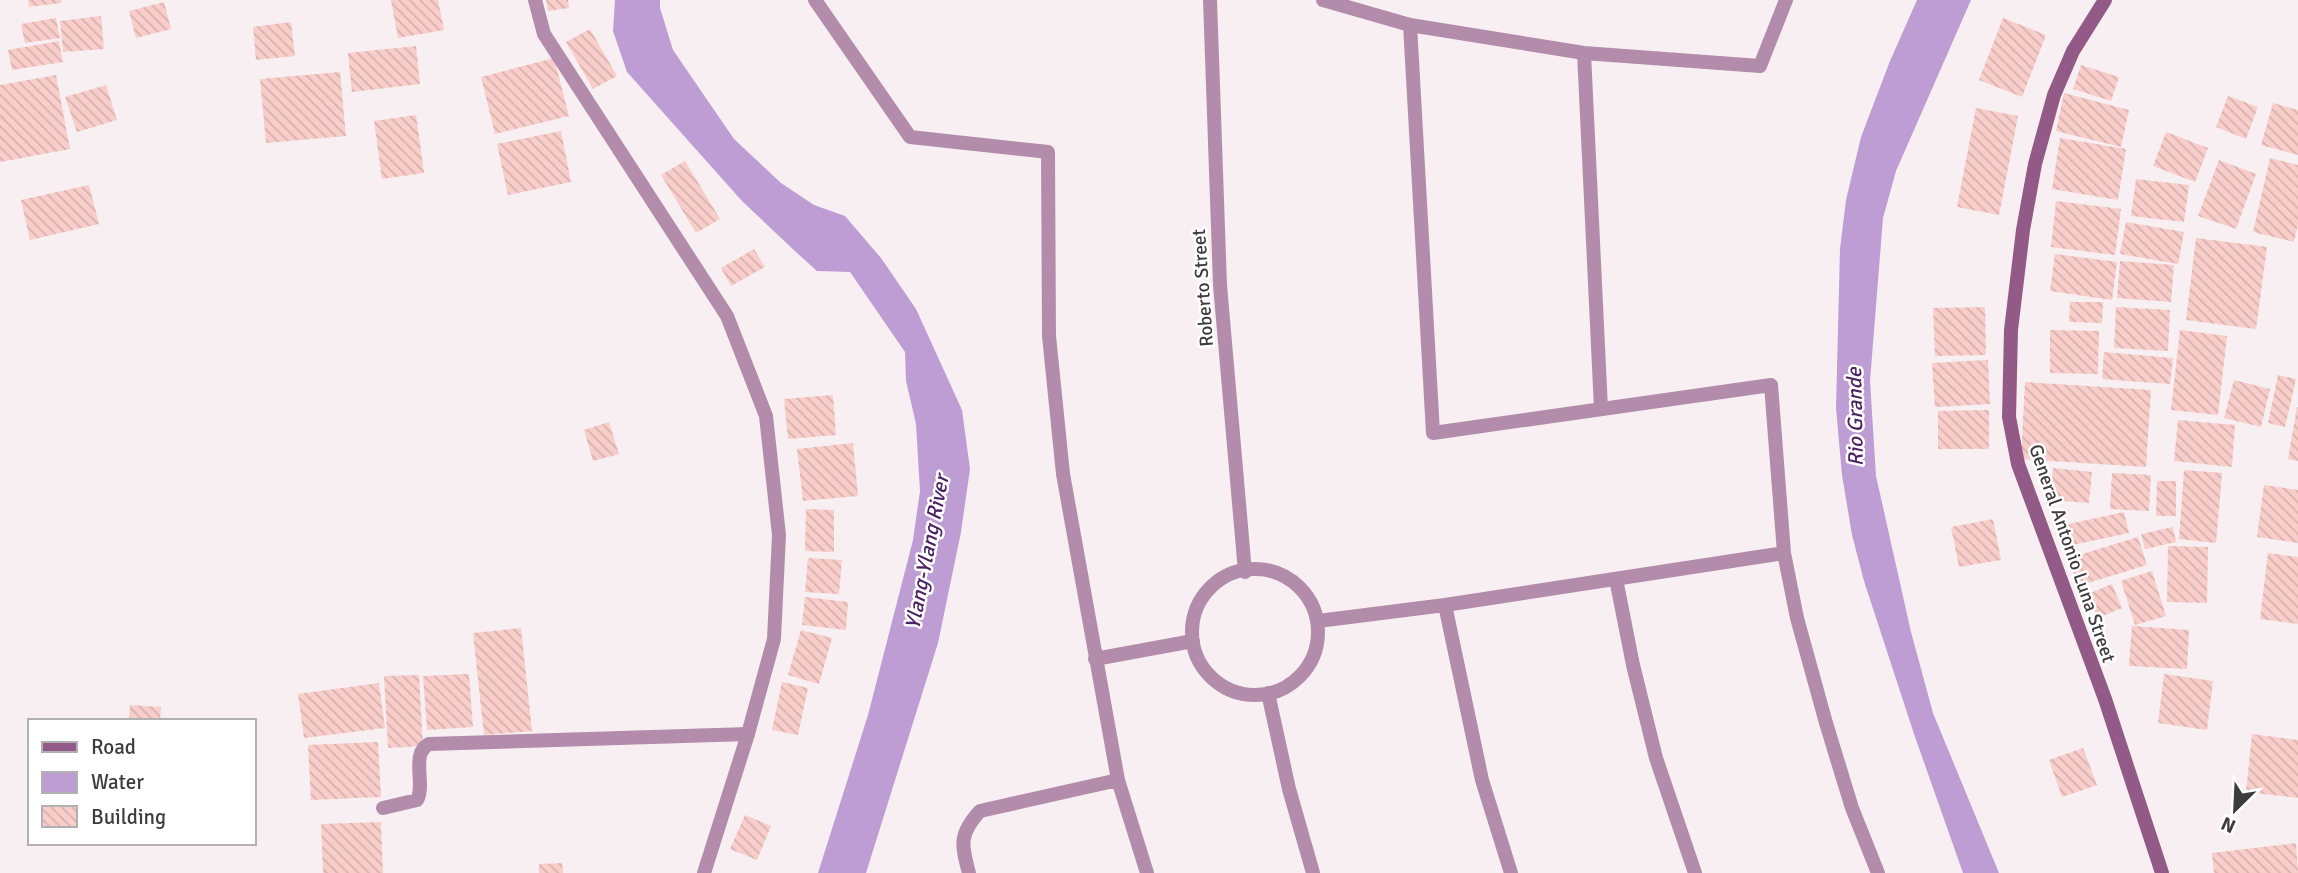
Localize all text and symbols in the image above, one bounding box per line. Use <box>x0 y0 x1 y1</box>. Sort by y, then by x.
street label: Roberto Street <box>1187 228 1219 348</box>
water label: Rio Grande <box>1841 366 1869 467</box>
street label: General Antonio Luna Street <box>2023 441 2121 666</box>
water label: Ylang-Ylang River <box>899 469 955 631</box>
legend <box>28 719 256 845</box>
text: Road <box>91 734 136 760</box>
text: Water <box>91 769 144 795</box>
north arrow <box>2200 775 2270 845</box>
text: Building <box>91 804 166 830</box>
text: N <box>2218 811 2239 838</box>

